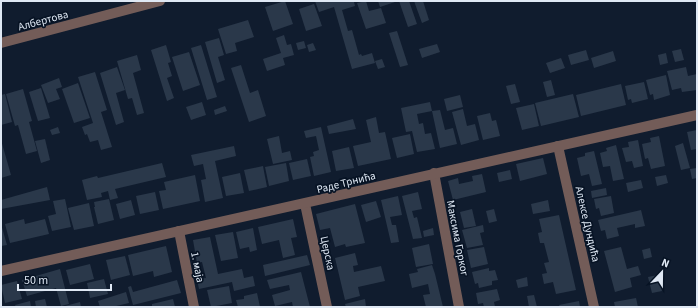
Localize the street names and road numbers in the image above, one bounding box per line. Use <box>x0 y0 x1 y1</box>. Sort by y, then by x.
street label: Албертова <box>16 7 70 34</box>
street label: Раде Трнића <box>315 168 377 197</box>
street label: Алексе Дундића <box>572 185 603 263</box>
street label: Максима Горког <box>443 199 472 278</box>
street label: Церска <box>317 235 338 272</box>
street label: 1. маја <box>187 250 208 284</box>

